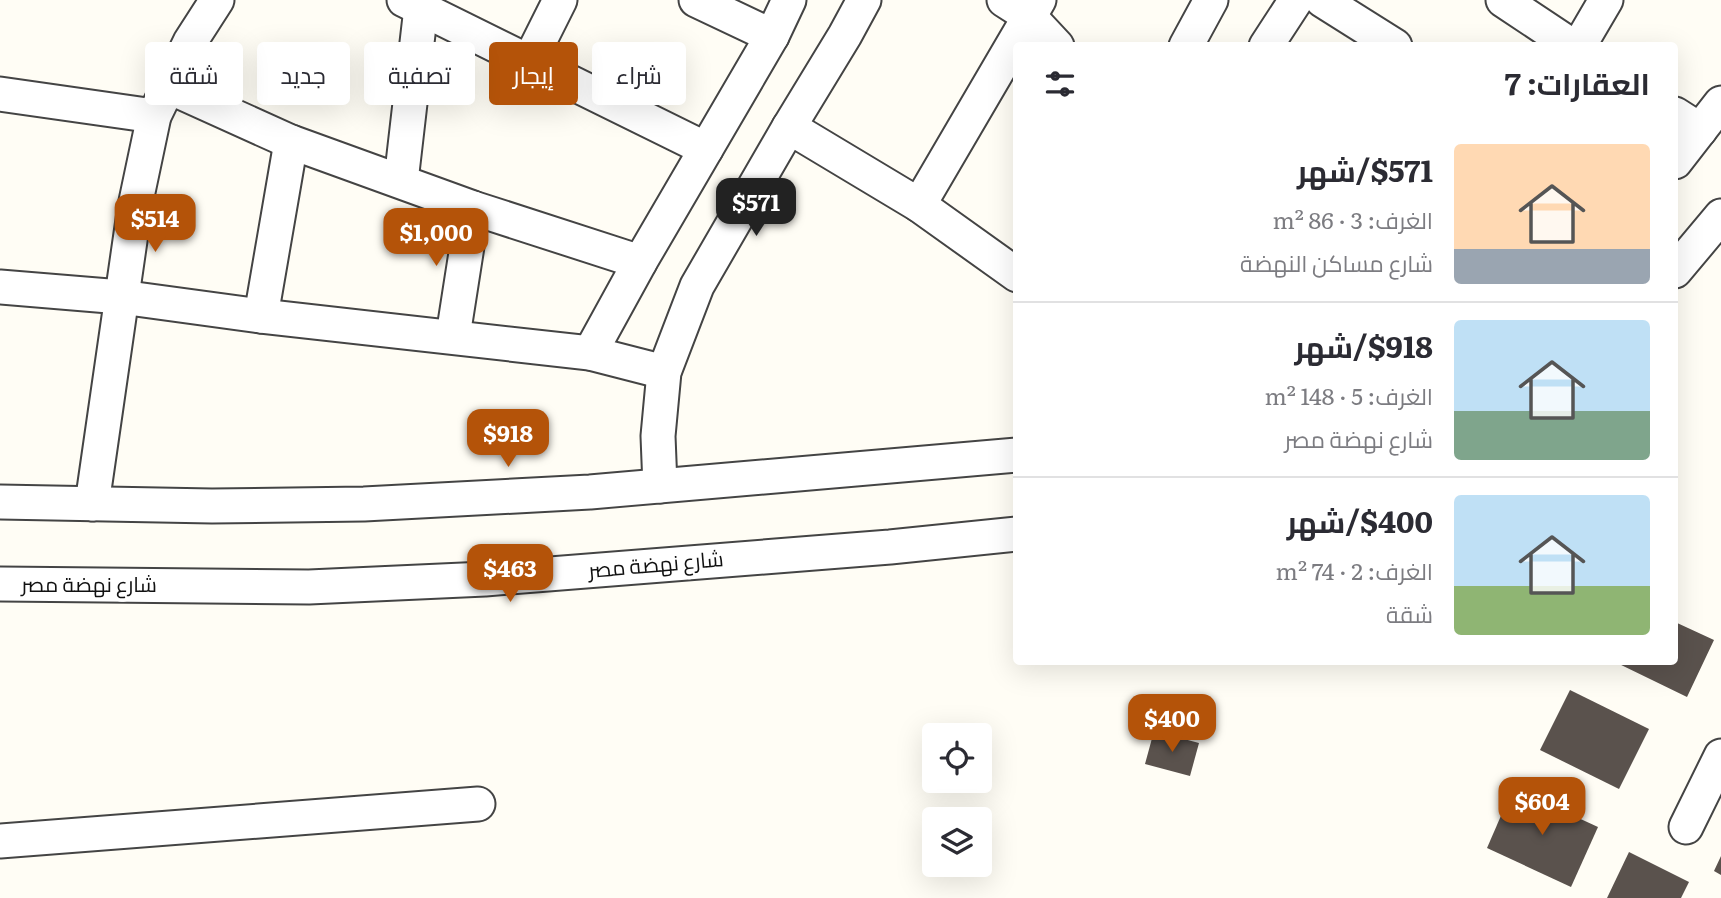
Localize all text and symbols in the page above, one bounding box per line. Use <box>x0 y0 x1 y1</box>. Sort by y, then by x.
chip: شقة <box>145 42 243 105</box>
chip: جديد <box>257 42 350 105</box>
chip: تصفية <box>364 42 475 105</box>
chip: إيجار <box>489 42 578 105</box>
chip: شراء <box>592 42 686 105</box>
text: العقارات: 7 <box>1505 60 1650 104</box>
icon: filters <box>1041 65 1079 103</box>
text: $571/شهر <box>1297 147 1433 191</box>
icon: home <box>1510 172 1594 256</box>
pin: $571 <box>715 178 797 238</box>
text: $571 <box>732 184 780 218</box>
pin: $514 <box>114 194 196 254</box>
text: $514 <box>131 200 179 234</box>
text: الغرف: 3 · 86 m² <box>1273 202 1433 236</box>
pin: $1,000 <box>379 208 493 268</box>
text: $1,000 <box>399 214 473 248</box>
text: شارع مساكن النهضة <box>1240 245 1433 279</box>
text: $918/شهر <box>1294 323 1433 367</box>
icon: home <box>1510 348 1594 432</box>
text: الغرف: 5 · 148 m² <box>1265 378 1433 412</box>
pin: $918 <box>467 410 549 469</box>
text: $918 <box>483 415 533 449</box>
text: شارع نهضة مصر <box>1285 421 1433 455</box>
text: $400/شهر <box>1287 498 1433 542</box>
icon: home <box>1510 523 1594 607</box>
street label: شارع نهضة مصر <box>586 541 725 585</box>
pin: $463 <box>469 544 551 604</box>
text: $463 <box>483 550 537 584</box>
text: الغرف: 2 · 74 m² <box>1276 553 1433 587</box>
street label: شارع نهضة مصر <box>20 567 157 599</box>
text: شقة <box>1386 596 1433 630</box>
pin: $400 <box>1131 694 1213 754</box>
text: $400 <box>1144 700 1200 734</box>
map controls <box>922 723 992 877</box>
button: locate <box>922 723 992 793</box>
pin: $604 <box>1501 778 1583 837</box>
text: $604 <box>1514 783 1570 817</box>
button: layers <box>922 807 992 877</box>

